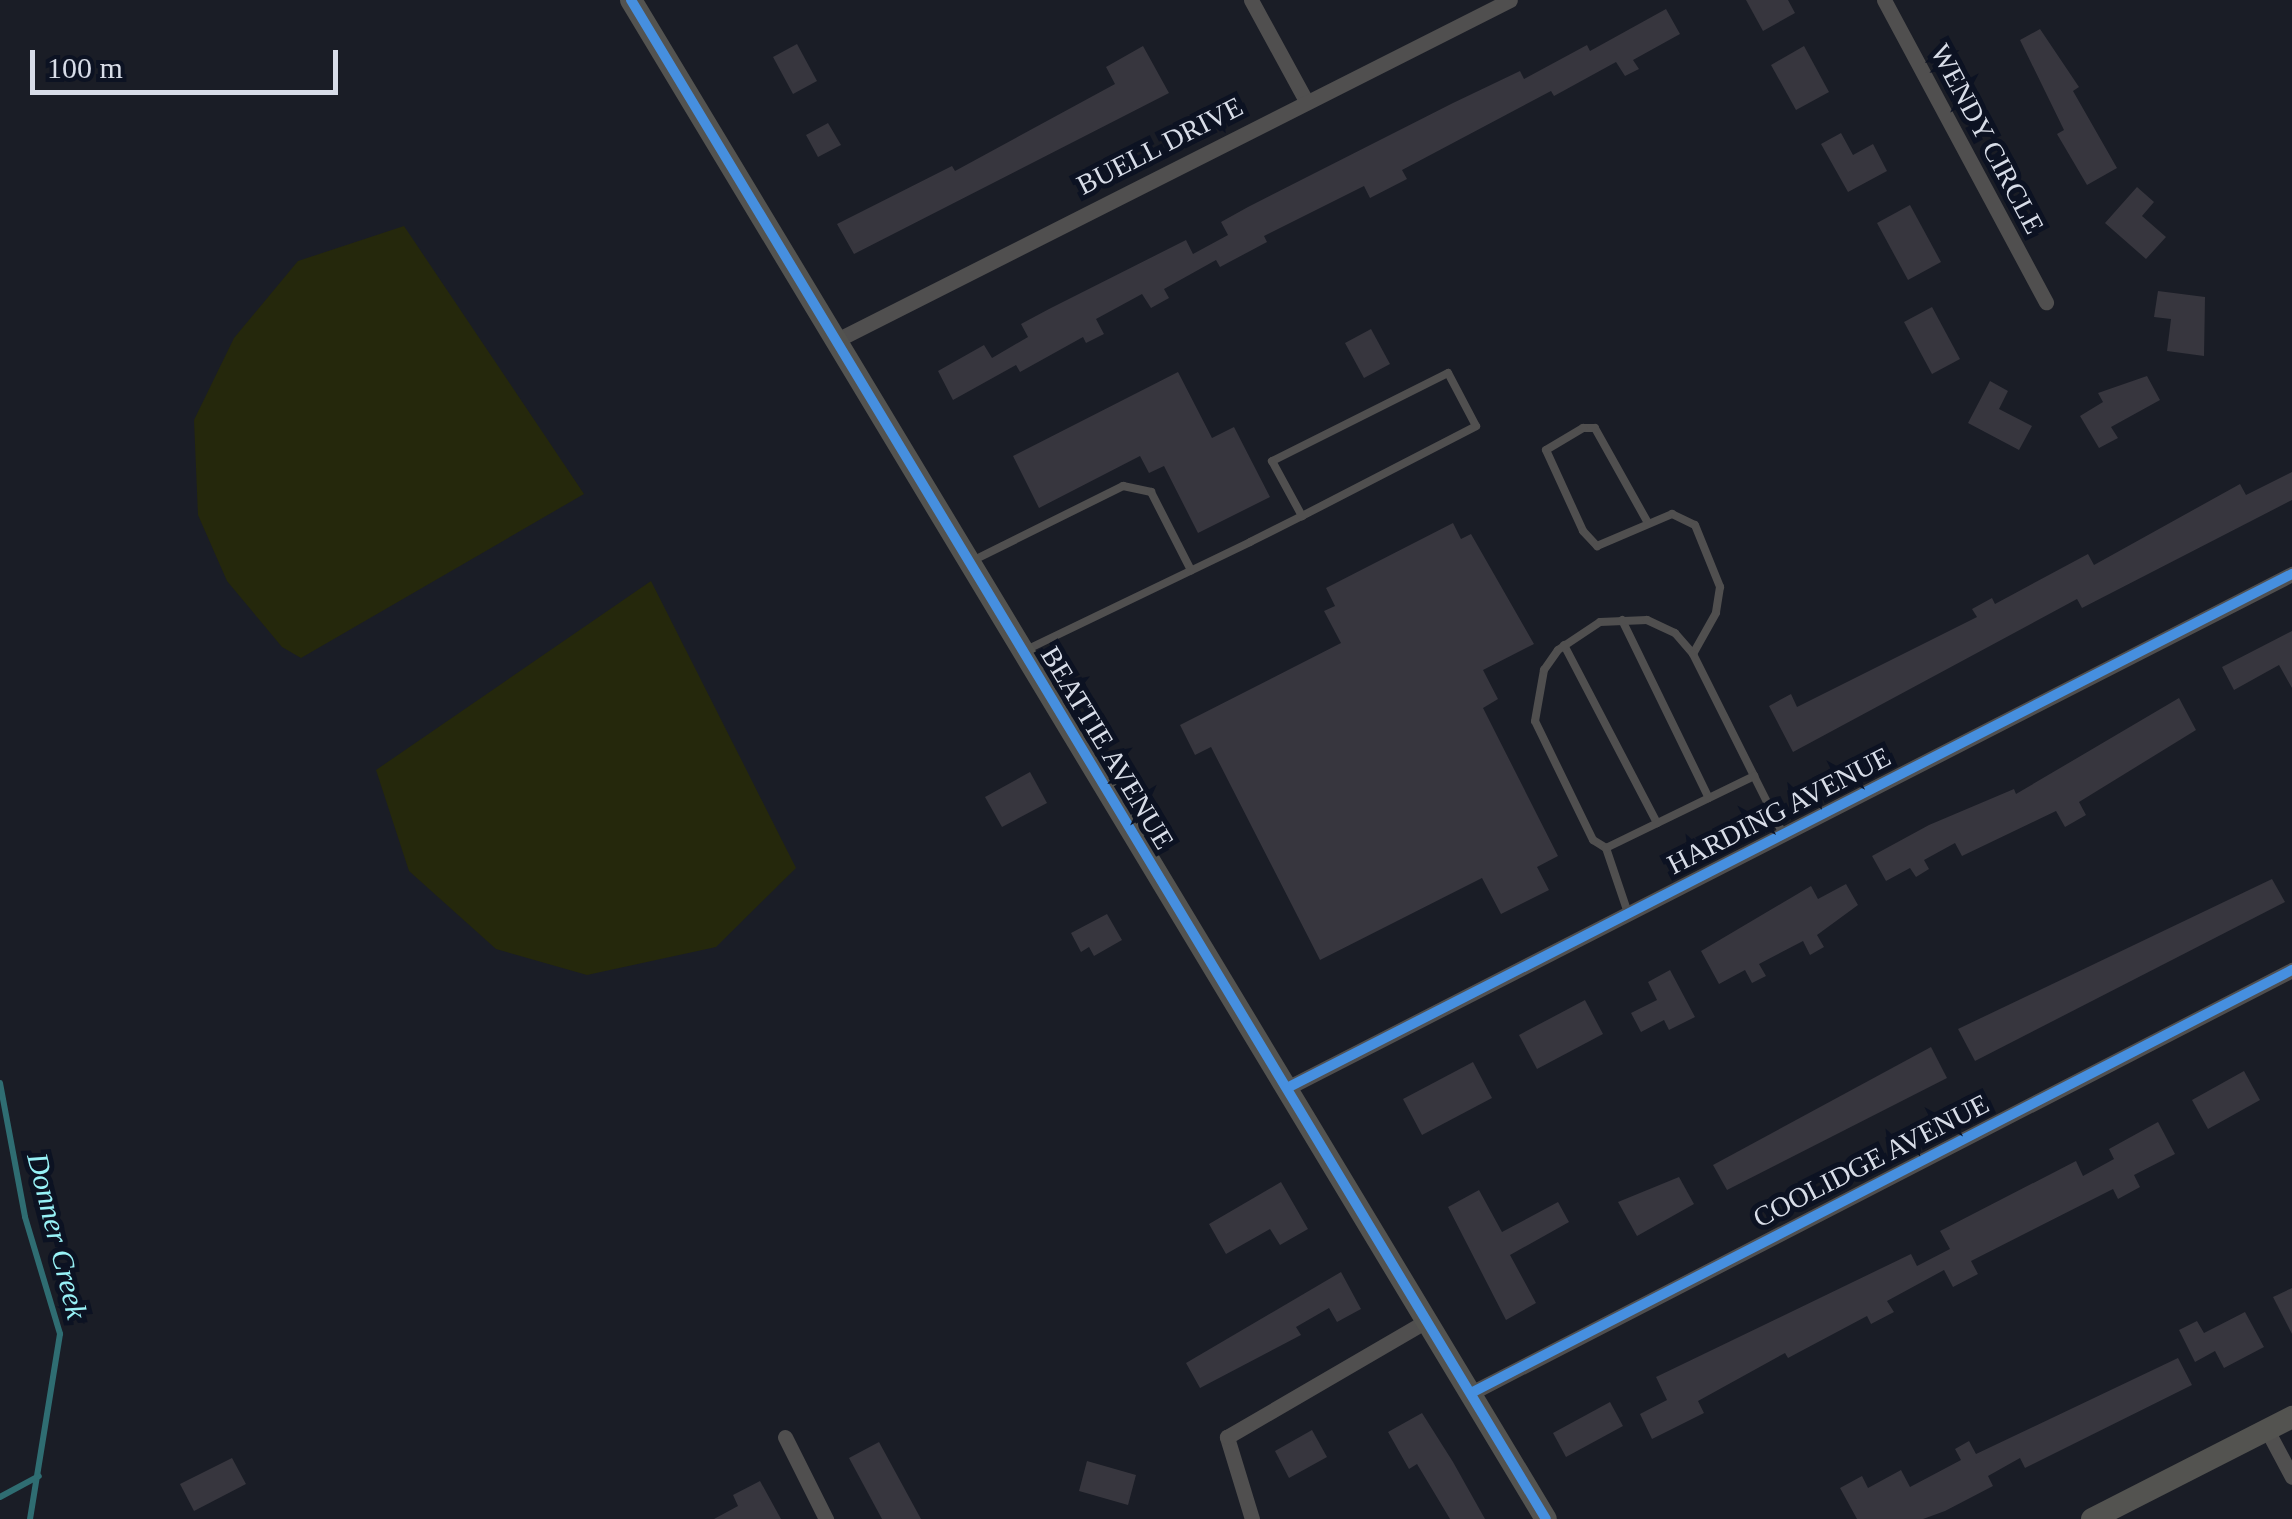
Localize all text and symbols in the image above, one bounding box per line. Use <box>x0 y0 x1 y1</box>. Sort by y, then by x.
scale bar <box>35 30 342 92</box>
street label: WENDY CIRCLE <box>1923 38 2051 240</box>
text: 100 m <box>47 51 123 84</box>
street label: BUELL DRIVE <box>1071 90 1249 202</box>
street label: BEATTIE AVENUE <box>1033 640 1181 856</box>
street label: HARDING AVENUE <box>1661 740 1897 882</box>
street label: COOLIDGE AVENUE <box>1747 1087 1995 1235</box>
water label: Donner Creek <box>19 1149 95 1323</box>

